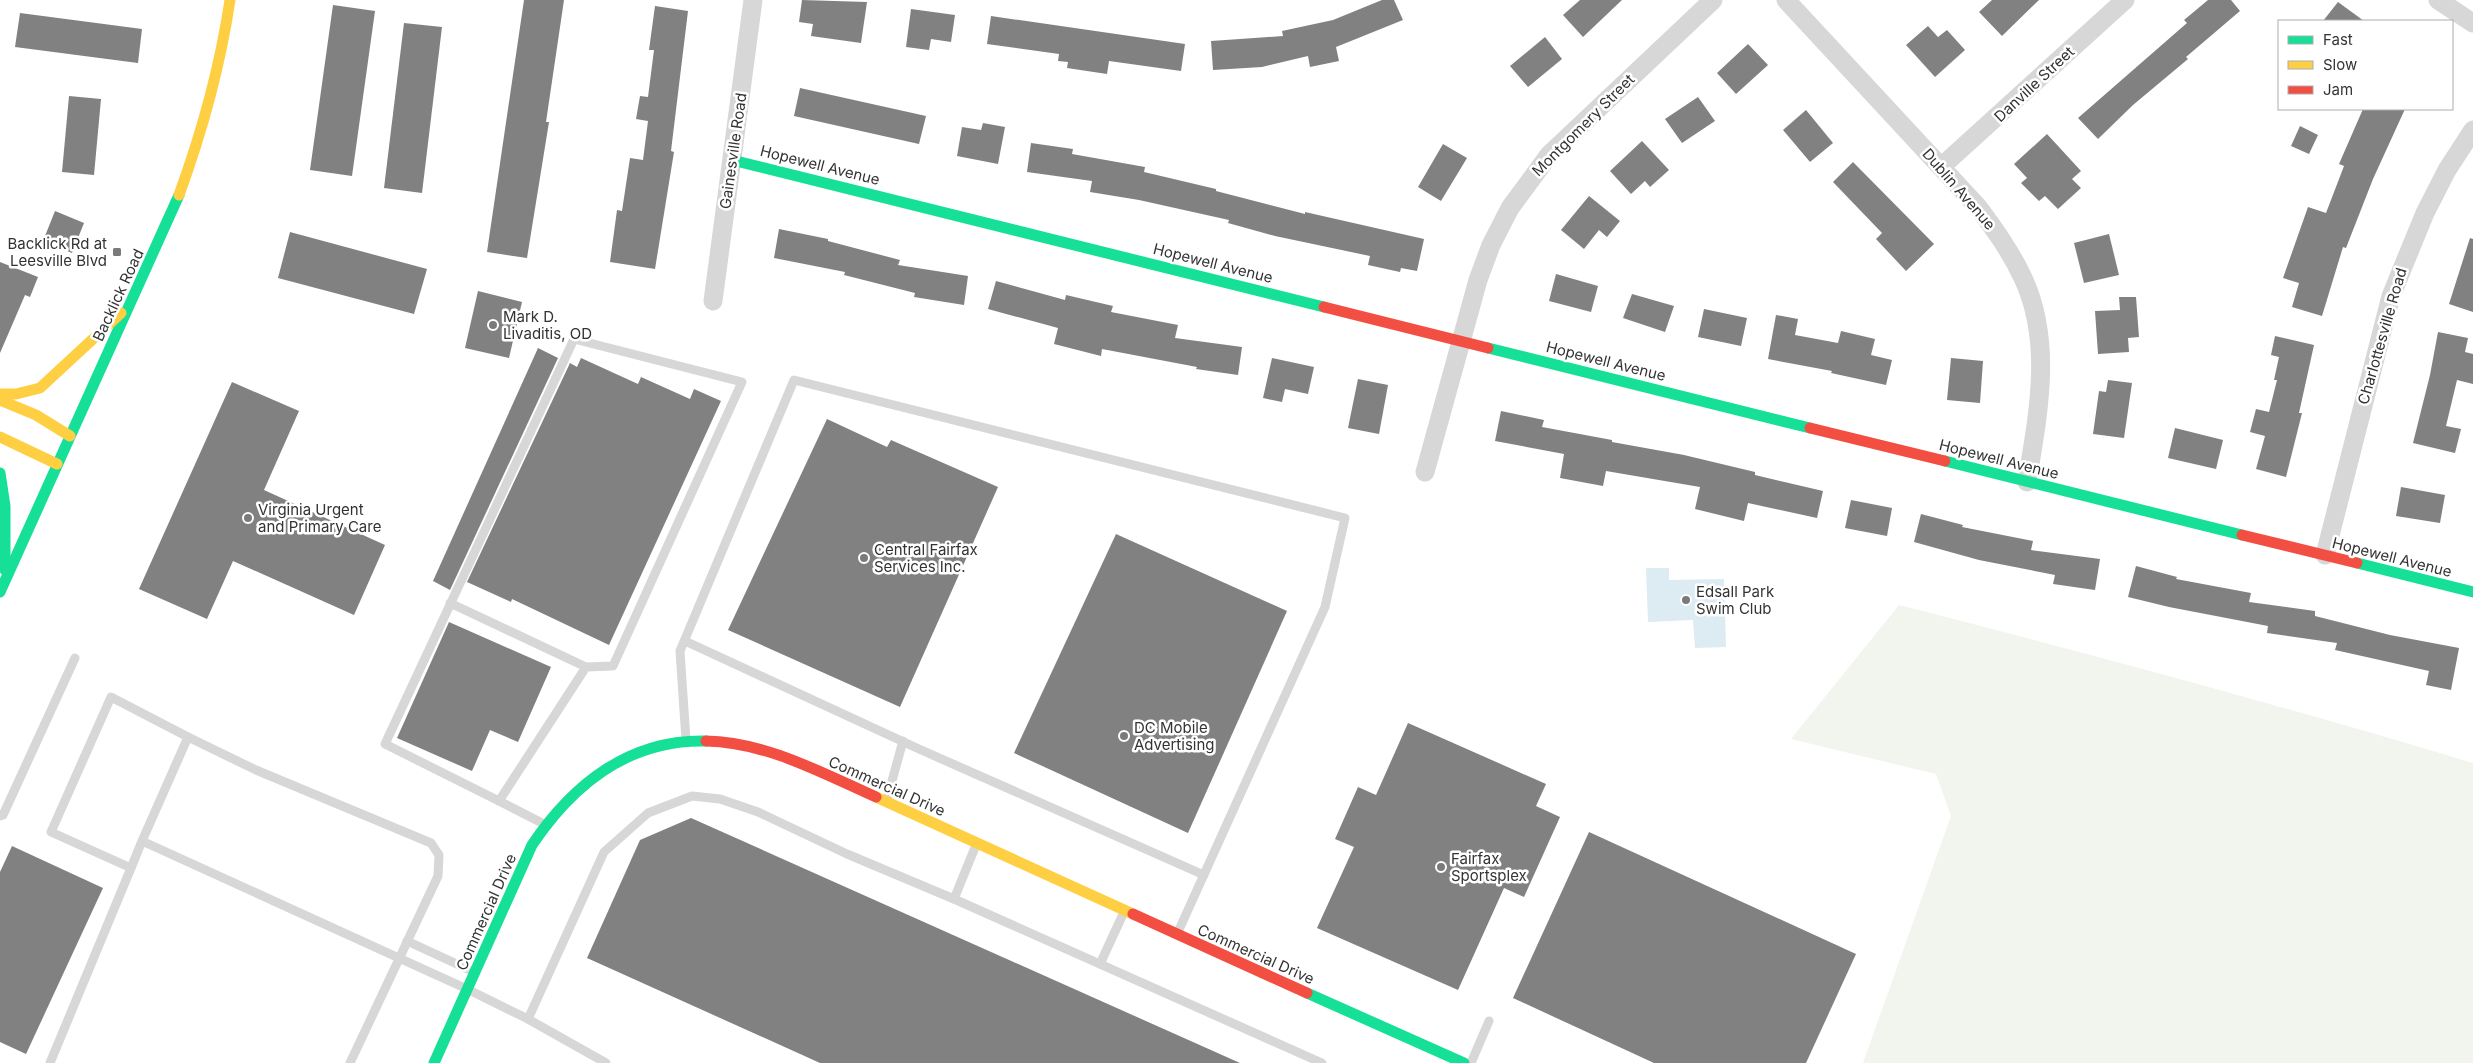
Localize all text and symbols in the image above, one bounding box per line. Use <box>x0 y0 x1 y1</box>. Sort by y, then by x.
legend <box>2278 20 2453 110</box>
text: Fast <box>2323 30 2353 49</box>
street label: Danville Street <box>1990 42 2078 126</box>
text: Slow <box>2323 55 2357 74</box>
street label: Montgomery Street <box>1528 70 1638 180</box>
text: Jam <box>2323 80 2353 99</box>
street label: Gainesville Road <box>715 92 751 210</box>
street label: Hopewell Avenue <box>758 141 882 189</box>
street label: Dublin Avenue <box>1918 144 2000 234</box>
place label: Backlick Rd at Leesville Blvd <box>8 234 107 270</box>
street label: Hopewell Avenue <box>1151 239 1275 287</box>
street label: Backlick Road <box>88 246 148 344</box>
marker: Backlick Rd at Leesville Blvd <box>111 246 123 258</box>
street label: Charlottesville Road <box>2353 266 2411 406</box>
place label: Mark D. Livaditis, OD <box>503 307 592 343</box>
marker: Mark D. Livaditis, OD <box>487 319 499 331</box>
street label: Hopewell Avenue <box>1544 337 1668 385</box>
street label: Hopewell Avenue <box>1937 435 2061 483</box>
place label: Virginia Urgent and Primary Care <box>258 500 381 536</box>
marker: Virginia Urgent and Primary Care <box>242 512 254 524</box>
street label: Hopewell Avenue <box>2330 533 2454 581</box>
place label: Central Fairfax Services Inc. <box>874 540 978 576</box>
marker: Central Fairfax Services Inc. <box>858 552 870 564</box>
place label: Edsall Park Swim Club <box>1696 582 1775 618</box>
marker: Edsall Park Swim Club <box>1680 594 1692 606</box>
place label: DC Mobile Advertising <box>1134 718 1215 754</box>
marker: DC Mobile Advertising <box>1118 730 1130 742</box>
street label: Commercial Drive <box>826 752 948 820</box>
place label: Fairfax Sportsplex <box>1451 849 1527 885</box>
street label: Commercial Drive <box>452 851 520 973</box>
marker: Fairfax Sportsplex <box>1435 861 1447 873</box>
street label: Commercial Drive <box>1195 920 1317 988</box>

